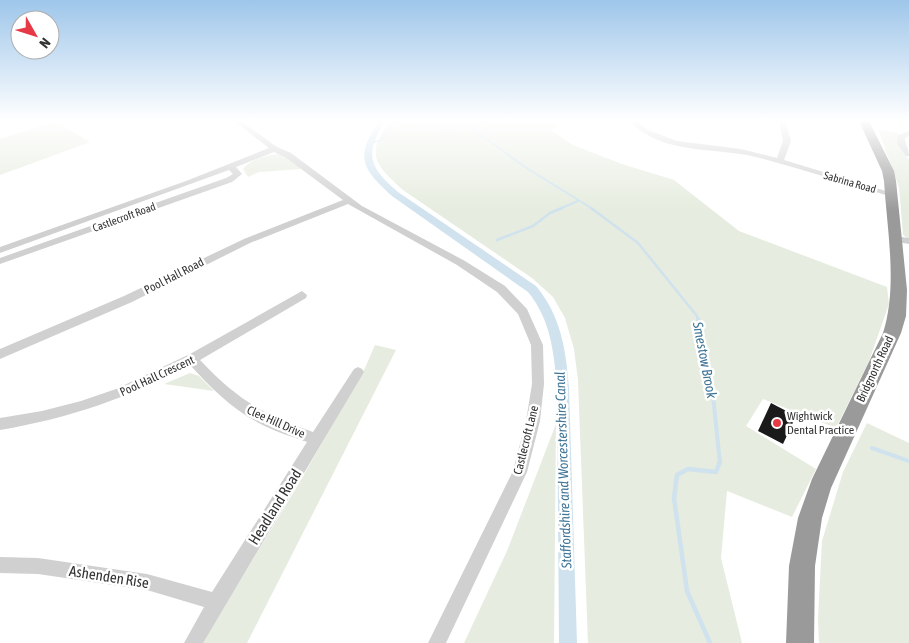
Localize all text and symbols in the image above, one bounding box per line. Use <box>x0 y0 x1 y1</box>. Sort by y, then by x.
north arrow <box>10 10 60 60</box>
text: N <box>36 35 54 51</box>
street label: Sabrina Road <box>823 169 877 195</box>
street label: Castlecroft Road <box>91 200 157 234</box>
street label: Pool Hall Road <box>142 255 206 297</box>
water label: Smestow Brook <box>690 319 720 400</box>
street label: Bridgnorth Road <box>854 334 896 404</box>
street label: Pool Hall Crescent <box>118 352 197 399</box>
water label: Staffordshire and Worcestershire Canal <box>552 371 574 570</box>
street label: Clee Hill Drive <box>245 403 307 441</box>
street label: Castlecroft Lane <box>511 404 541 476</box>
place label: Wightwick Dental Practice <box>787 409 854 437</box>
marker: Wightwick Dental Practice <box>771 417 783 429</box>
street label: Headland Road <box>245 466 304 548</box>
street label: Ashenden Rise <box>68 562 150 591</box>

